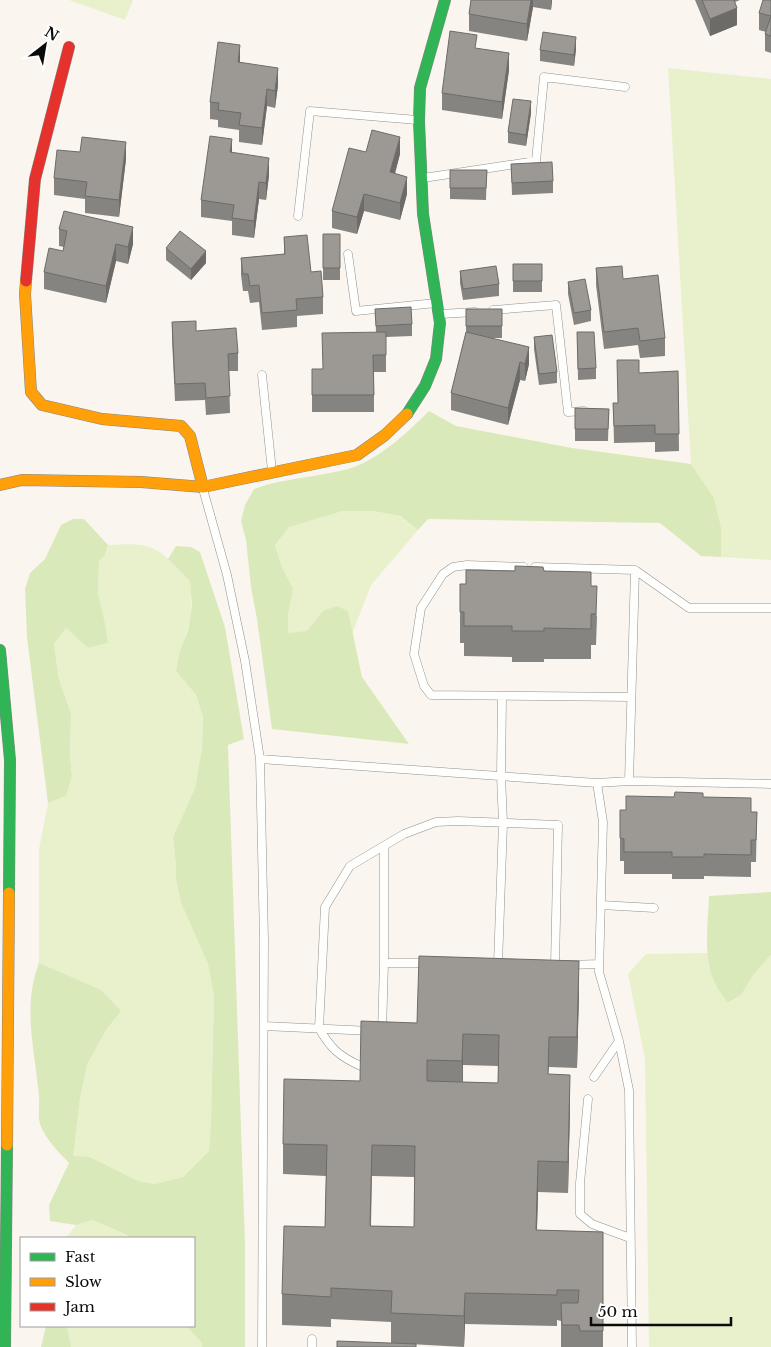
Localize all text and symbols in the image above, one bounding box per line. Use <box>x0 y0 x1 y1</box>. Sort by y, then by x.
north arrow <box>20 20 70 70</box>
text: N <box>41 23 62 45</box>
legend <box>20 1237 195 1327</box>
text: Fast <box>65 1247 96 1266</box>
text: Slow <box>65 1272 102 1291</box>
scale bar <box>591 1294 731 1326</box>
text: Jam <box>63 1297 95 1316</box>
text: 50 m <box>598 1302 638 1321</box>

